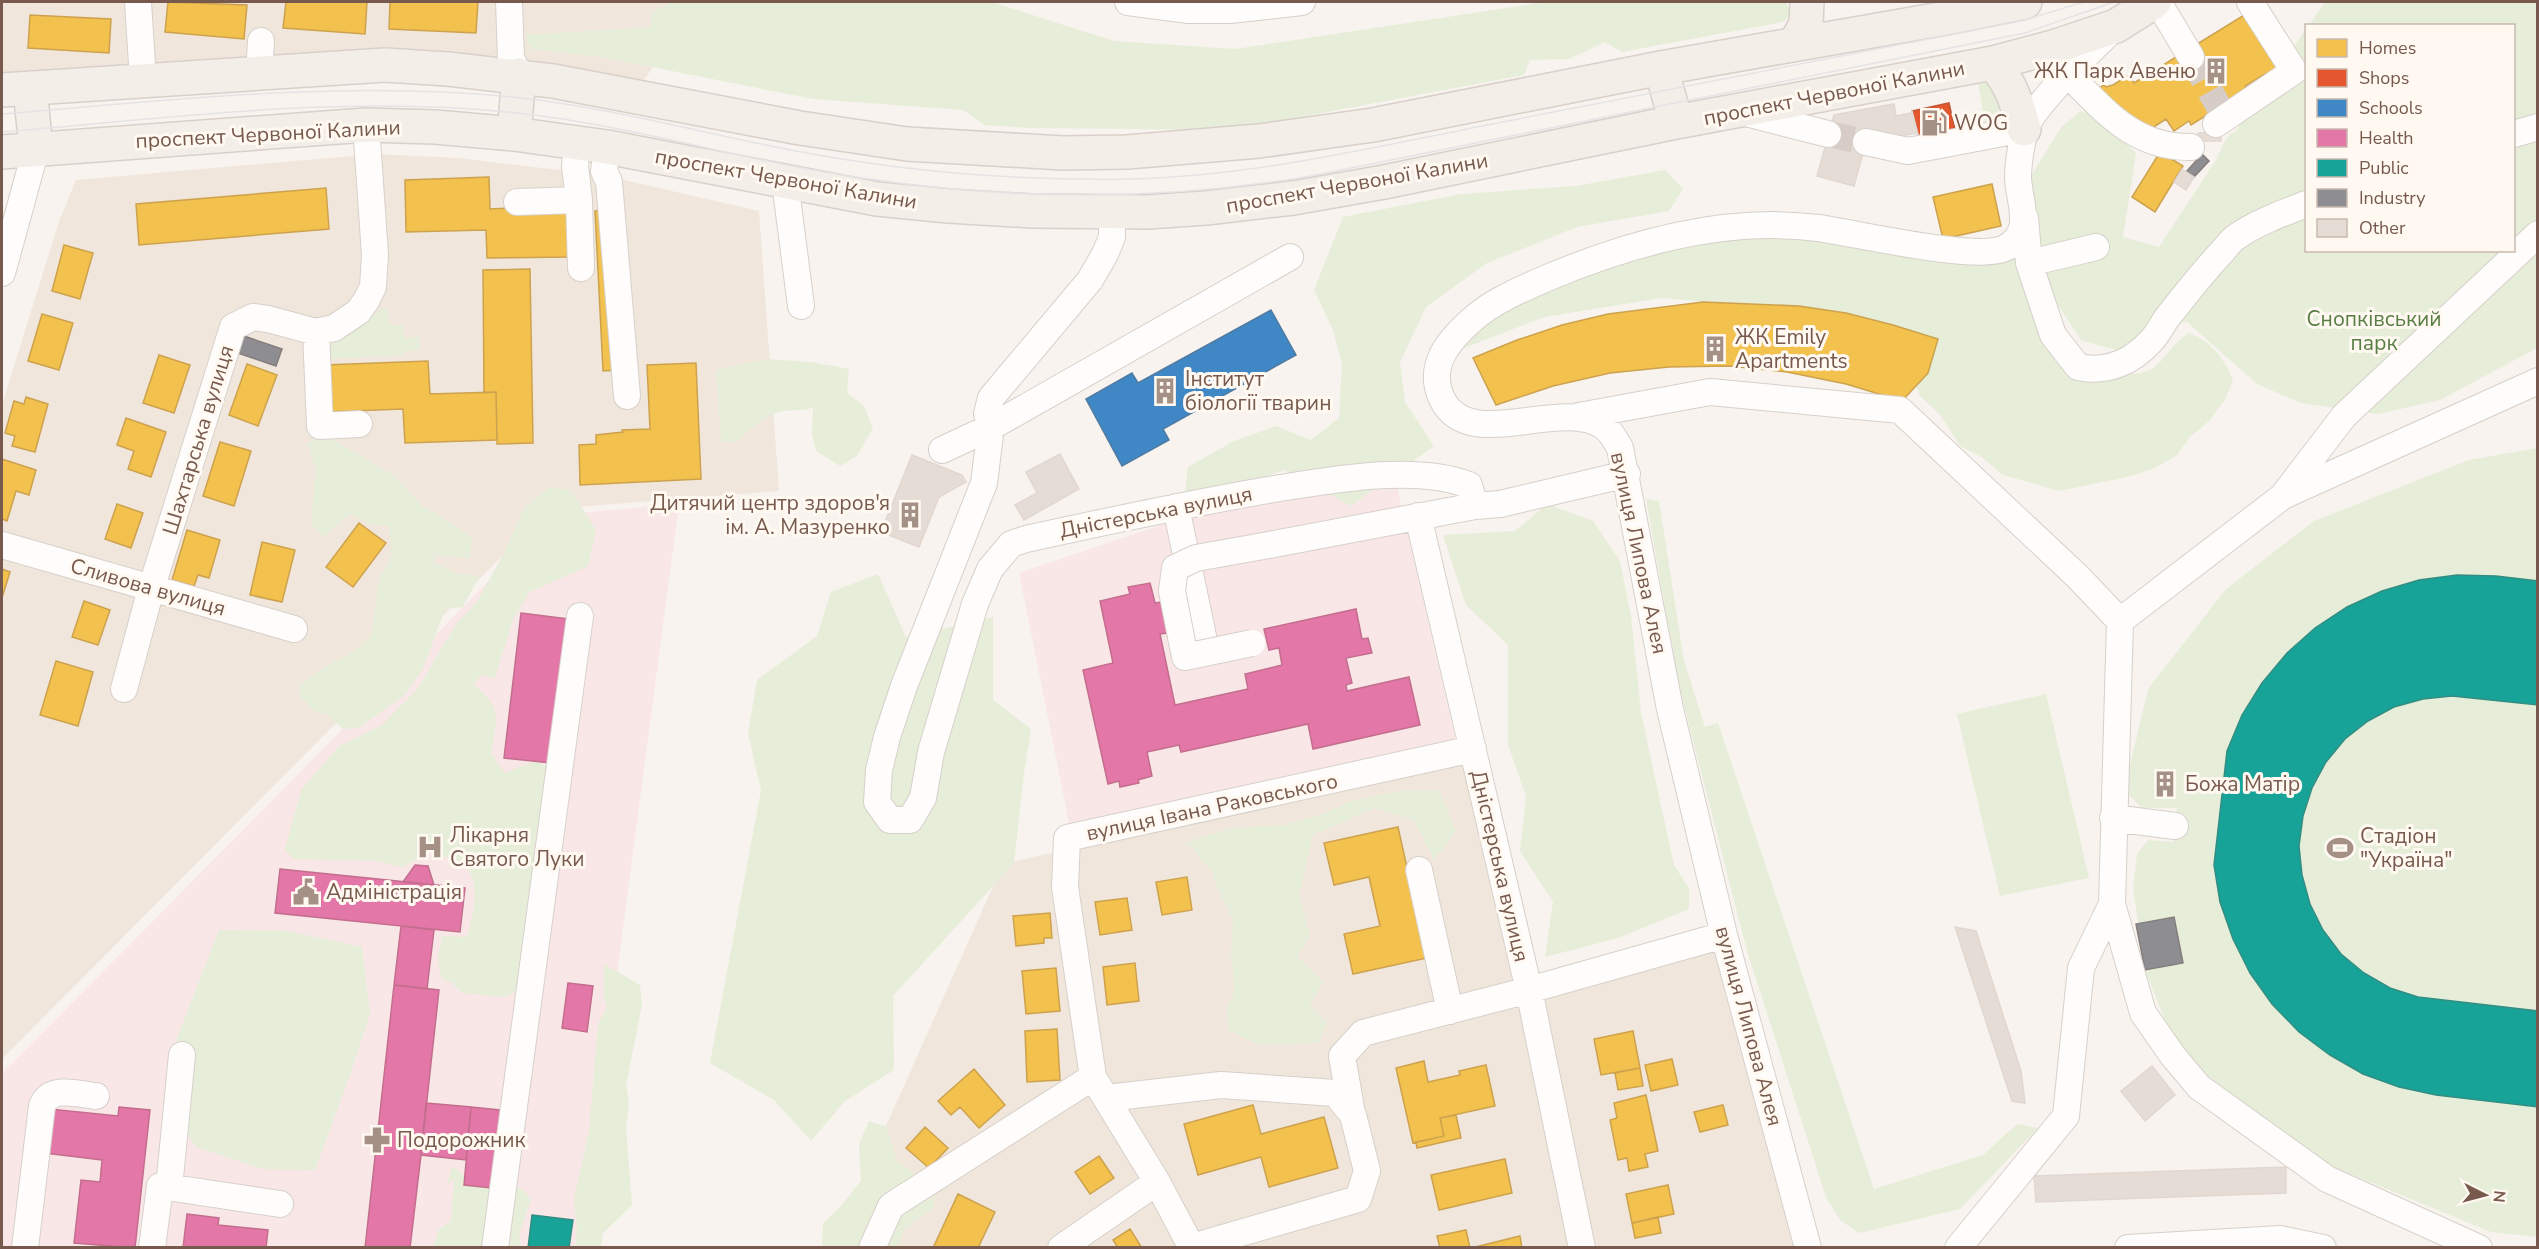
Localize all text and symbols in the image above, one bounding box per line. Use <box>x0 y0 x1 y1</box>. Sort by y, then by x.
legend <box>2305 24 2515 252</box>
text: Homes <box>2359 36 2416 60</box>
street label: проспект Червоної Калини <box>1701 54 1967 132</box>
building icon: ЖК Парк Авеню <box>2201 56 2231 86</box>
place label: ЖК Парк Авеню <box>2034 57 2196 85</box>
text: Shops <box>2359 66 2409 90</box>
text: Schools <box>2359 96 2423 120</box>
fuel station icon: WOG <box>1919 108 1949 138</box>
place label: WOG <box>1954 109 2008 137</box>
street label: проспект Червоної Калини <box>135 113 401 155</box>
text: Health <box>2359 126 2414 150</box>
street label: проспект Червоної Калини <box>653 142 919 216</box>
street label: проспект Червоної Калини <box>1224 146 1490 220</box>
text: Public <box>2359 156 2409 180</box>
text: Industry <box>2359 186 2426 210</box>
text: Other <box>2359 216 2406 240</box>
park label: Снопківський парк <box>2306 305 2442 357</box>
place label: ЖК Emily Apartments <box>1735 323 1848 375</box>
building icon: ЖК Emily Apartments <box>1700 334 1730 364</box>
street label: Шахтарська вулиця <box>156 342 240 538</box>
place label: Інститут біології тварин <box>1185 365 1331 417</box>
building icon: Інститут біології тварин <box>1150 376 1180 406</box>
street label: вулиця Липова Алея <box>1604 449 1674 657</box>
street label: Дністерська вулиця <box>1057 480 1255 544</box>
place label: Дитячий центр здоров'я ім. А. Мазуренко <box>650 489 890 541</box>
building icon: Дитячий центр здоров'я ім. А. Мазуренко <box>895 500 925 530</box>
street label: Сливова вулиця <box>67 551 229 623</box>
street label: вулиця Івана Раковського <box>1084 767 1340 847</box>
street label: Дністерська вулиця <box>1464 767 1536 965</box>
building icon: Божа Матір <box>2150 769 2180 799</box>
place label: Божа Матір <box>2185 770 2300 798</box>
place label: Лікарня Святого Луки <box>450 821 584 873</box>
place label: Стадіон "Україна" <box>2360 822 2452 874</box>
hospital icon: Лікарня Святого Луки <box>415 832 445 862</box>
sports icon: Стадіон "Україна" <box>2325 833 2355 863</box>
public building icon: Адміністрація <box>291 877 321 907</box>
place label: Адміністрація <box>326 878 462 906</box>
street label: вулиця Липова Алея <box>1709 923 1789 1129</box>
pharmacy icon: Подорожник <box>362 1125 392 1155</box>
place label: Подорожник <box>397 1126 526 1154</box>
north arrow <box>2455 1165 2515 1225</box>
text: N <box>2487 1189 2510 1204</box>

